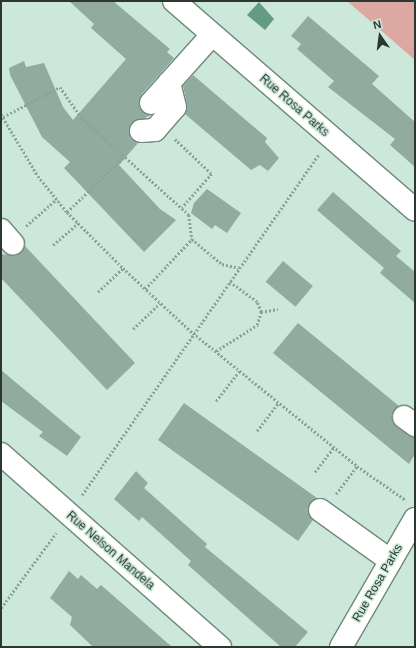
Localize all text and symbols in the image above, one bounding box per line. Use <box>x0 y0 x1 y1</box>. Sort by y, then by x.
north arrow <box>360 16 400 56</box>
text: N <box>372 18 382 31</box>
street label: Rue Rosa Parks <box>256 72 332 140</box>
street label: Rue Nelson Mandela <box>63 509 157 593</box>
street label: Rue Rosa Parks <box>350 542 406 624</box>

